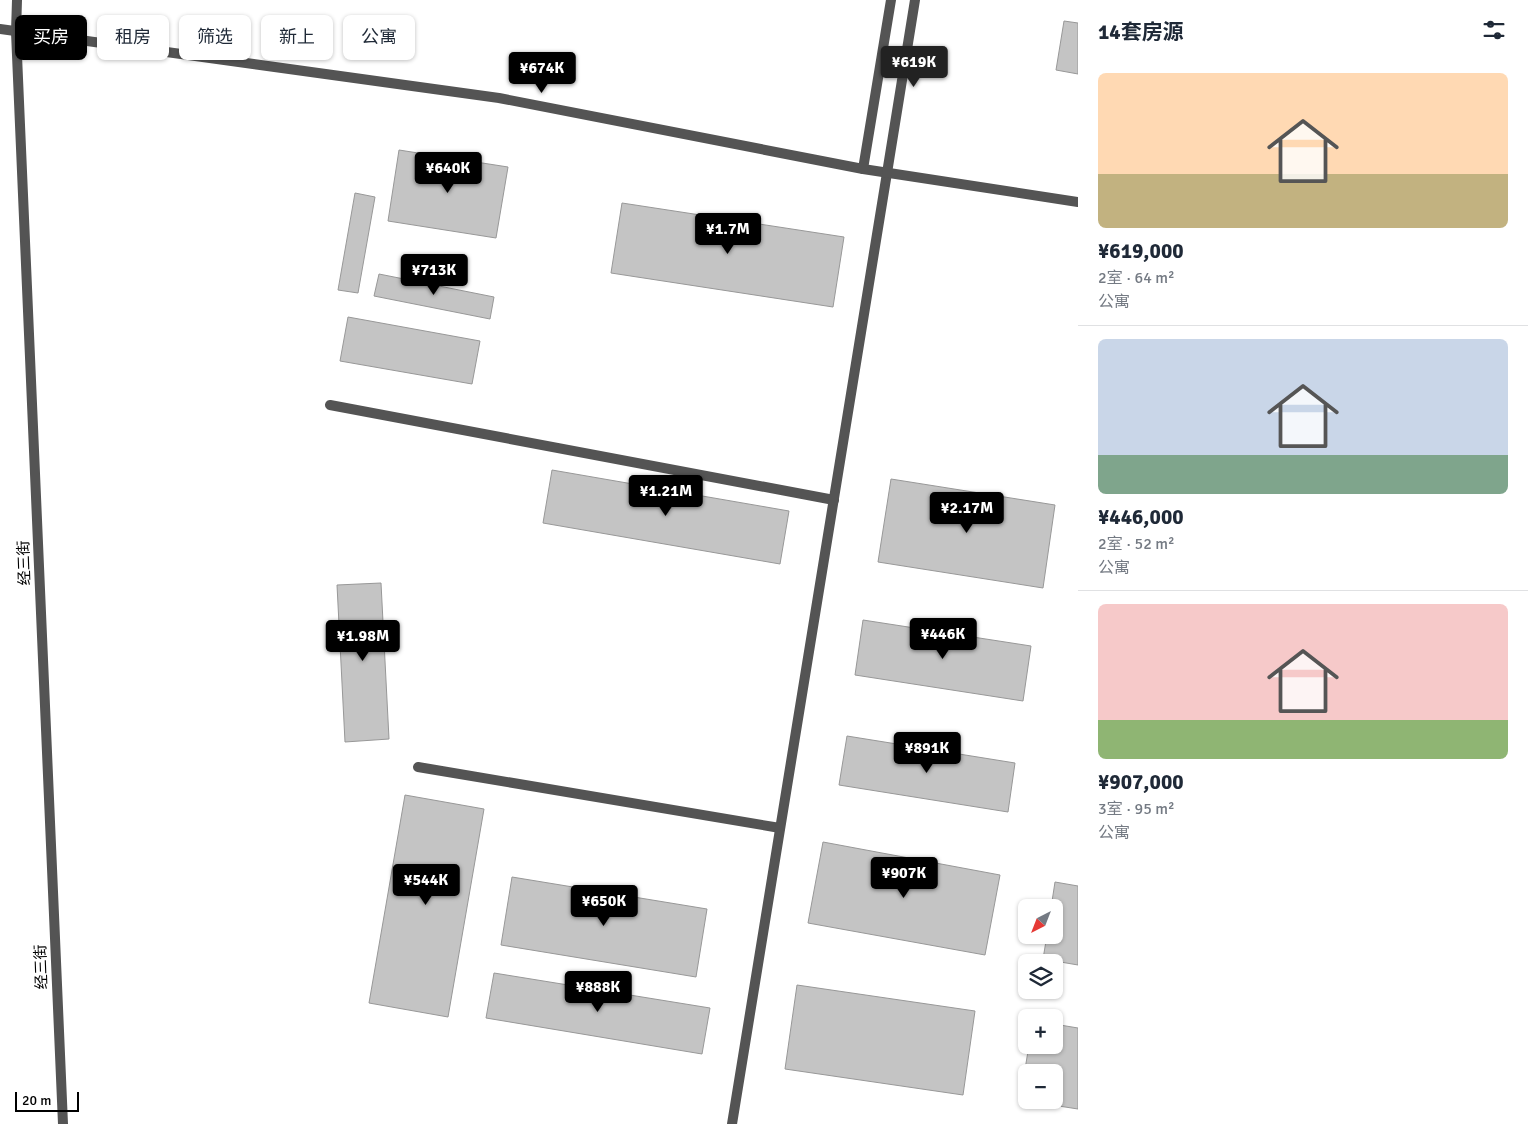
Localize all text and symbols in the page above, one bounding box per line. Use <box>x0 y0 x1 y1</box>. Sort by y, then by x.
chip: 买房 <box>15 15 87 60</box>
chip: 租房 <box>97 15 169 60</box>
chip: 筛选 <box>179 15 251 60</box>
chip: 新上 <box>261 15 333 60</box>
chip: 公寓 <box>343 15 415 60</box>
icon: filters <box>1480 16 1508 44</box>
text: 14套房源 <box>1098 19 1184 45</box>
pin: ¥619K <box>879 46 949 88</box>
pin: ¥674K <box>507 52 577 94</box>
text: ¥619K <box>892 52 936 72</box>
text: ¥674K <box>520 58 564 78</box>
icon: home <box>1258 106 1348 196</box>
pin: ¥640K <box>413 152 483 194</box>
text: ¥640K <box>426 158 470 178</box>
pin: ¥1.7M <box>693 212 763 255</box>
text: ¥1.7M <box>706 219 750 239</box>
text: ¥619,000 <box>1098 238 1184 264</box>
pin: ¥713K <box>399 254 469 296</box>
text: ¥713K <box>412 260 456 280</box>
text: 2室 · 64 m² <box>1098 268 1175 288</box>
text: 公寓 <box>1098 292 1130 312</box>
icon: home <box>1258 371 1348 461</box>
pin: ¥1.21M <box>625 474 707 517</box>
text: ¥1.21M <box>640 481 692 501</box>
pin: ¥2.17M <box>926 492 1008 534</box>
text: ¥2.17M <box>941 498 993 518</box>
text: ¥446,000 <box>1098 504 1184 530</box>
text: 2室 · 52 m² <box>1098 534 1175 554</box>
street label: 经三街 <box>14 540 34 586</box>
text: 公寓 <box>1098 558 1130 578</box>
pin: ¥446K <box>908 618 978 660</box>
pin: ¥1.98M <box>322 620 404 662</box>
text: ¥446K <box>921 624 965 644</box>
text: ¥1.98M <box>337 626 389 646</box>
icon: home <box>1258 636 1348 726</box>
pin: ¥891K <box>892 732 962 774</box>
text: ¥891K <box>905 738 949 758</box>
text: ¥907,000 <box>1098 769 1184 795</box>
text: 3室 · 95 m² <box>1098 799 1175 819</box>
text: 公寓 <box>1098 823 1130 843</box>
pin: ¥907K <box>869 856 939 899</box>
text: ¥907K <box>882 863 926 883</box>
pin: ¥544K <box>391 864 461 906</box>
text: ¥544K <box>404 870 448 890</box>
pin: ¥650K <box>569 884 639 927</box>
text: ¥650K <box>582 891 626 911</box>
north arrow <box>1018 899 1062 944</box>
map controls <box>1018 899 1063 1109</box>
street label: 经三街 <box>31 944 51 990</box>
button: layers <box>1018 954 1063 999</box>
pin: ¥888K <box>563 970 633 1013</box>
text: ¥888K <box>576 977 620 997</box>
button: + <box>1018 1009 1063 1054</box>
button: − <box>1018 1064 1063 1109</box>
scale bar <box>15 1089 79 1112</box>
text: 20 m <box>22 1092 51 1109</box>

